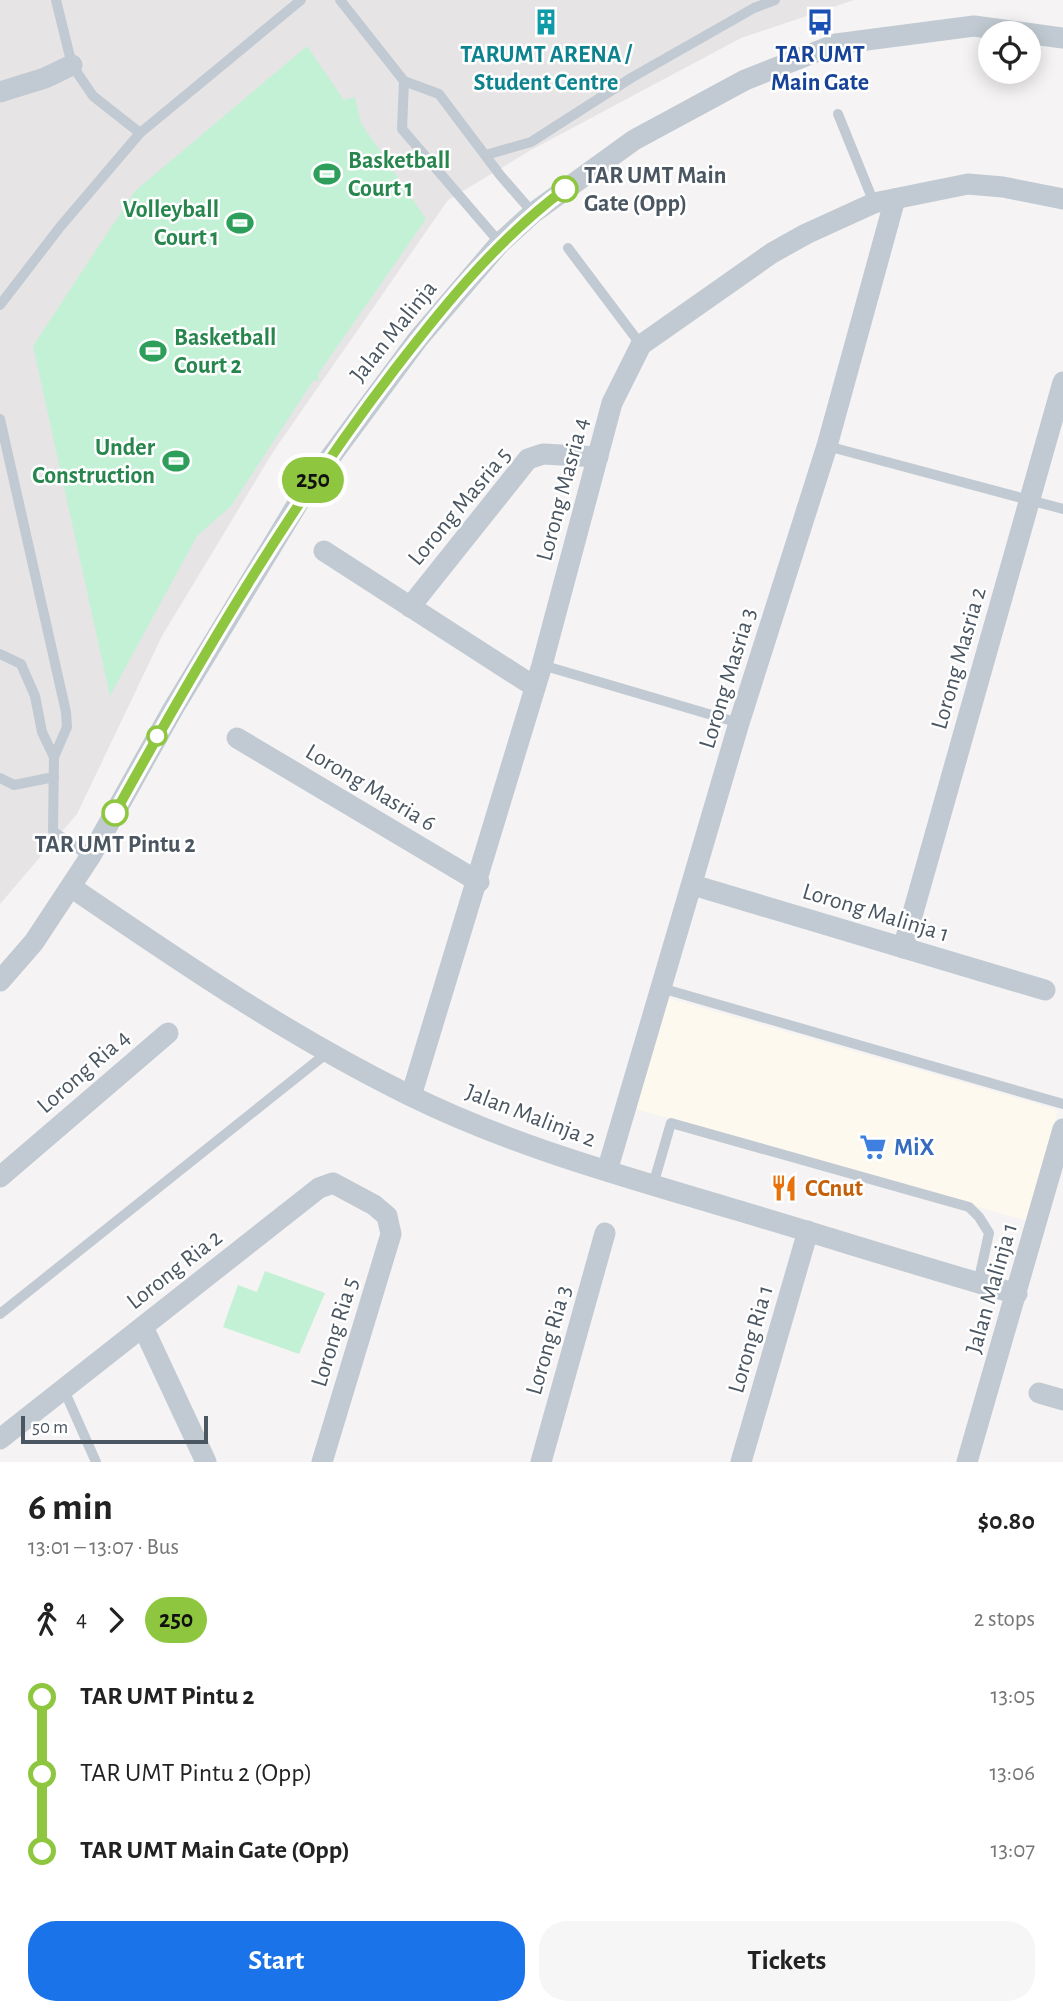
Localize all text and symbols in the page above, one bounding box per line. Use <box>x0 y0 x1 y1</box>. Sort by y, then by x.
building icon: TARUMT ARENA / Student Centre <box>531 7 561 37</box>
bus stop icon: TAR UMT Main Gate <box>805 7 835 37</box>
map controls <box>978 21 1041 84</box>
button: locate <box>978 21 1041 84</box>
place label: TARUMT ARENA / Student Centre <box>460 43 633 95</box>
place label: TAR UMT Main Gate <box>771 43 869 95</box>
place label: Basketball Court 1 <box>348 149 450 201</box>
sports icon: Basketball Court 1 <box>312 159 342 189</box>
place label: TAR UMT Main Gate (Opp) <box>584 164 727 216</box>
marker: TAR UMT Main Gate (Opp) <box>552 176 578 202</box>
place label: Volleyball Court 1 <box>123 198 219 250</box>
sports icon: Volleyball Court 1 <box>225 208 255 238</box>
street label: Jalan Malinja <box>346 276 442 387</box>
place label: Basketball Court 2 <box>174 326 276 378</box>
sports icon: Basketball Court 2 <box>138 336 168 366</box>
street label: Lorong Masria 4 <box>532 415 594 564</box>
place label: Under Construction <box>32 436 156 488</box>
street label: Lorong Masria 5 <box>404 443 516 570</box>
sports icon: Under Construction <box>161 446 191 476</box>
line badge: 250 <box>273 457 353 503</box>
text: 250 <box>296 468 330 492</box>
street label: Lorong Masria 2 <box>927 584 991 732</box>
street label: Lorong Masria 3 <box>695 605 761 751</box>
unlabelled marker <box>147 726 167 746</box>
street label: Lorong Masria 6 <box>301 740 440 836</box>
marker: TAR UMT Pintu 2 <box>102 800 128 826</box>
place label: TAR UMT Pintu 2 <box>35 833 195 857</box>
street label: Lorong Malinja 1 <box>799 879 952 947</box>
street label: Lorong Ria 4 <box>33 1025 135 1118</box>
street label: Jalan Malinja 2 <box>462 1080 599 1152</box>
supermarket icon: MiX <box>858 1132 888 1162</box>
place label: MiX <box>894 1136 934 1160</box>
restaurant icon: CCnut <box>769 1173 799 1203</box>
place label: CCnut <box>805 1177 863 1201</box>
street label: Jalan Malinja 1 <box>962 1220 1022 1356</box>
street label: Lorong Ria 2 <box>122 1225 227 1314</box>
street label: Lorong Ria 5 <box>307 1275 363 1390</box>
street label: Lorong Ria 3 <box>522 1283 576 1398</box>
street label: Lorong Ria 1 <box>724 1283 778 1396</box>
scale bar <box>21 1413 208 1445</box>
text: 50 m <box>32 1418 68 1437</box>
text: 6 min <box>28 1489 113 1527</box>
text: $0.80 <box>977 1508 1035 1534</box>
text: 13:01 – 13:07 · Bus <box>28 1536 179 1559</box>
icon: walk <box>28 1601 66 1639</box>
icon: forward <box>97 1601 135 1639</box>
text: 4 <box>76 1608 87 1631</box>
text: 250 <box>159 1608 193 1632</box>
text: 2 stops <box>974 1608 1035 1631</box>
text: TAR UMT Pintu 2 <box>80 1683 254 1709</box>
text: 13:05 <box>991 1685 1035 1708</box>
text: TAR UMT Pintu 2 (Opp) <box>80 1760 313 1786</box>
text: 13:06 <box>989 1762 1035 1785</box>
text: TAR UMT Main Gate (Opp) <box>80 1837 350 1863</box>
text: 13:07 <box>991 1839 1035 1862</box>
button: Start <box>28 1921 525 2001</box>
button: Tickets <box>539 1921 1035 2001</box>

